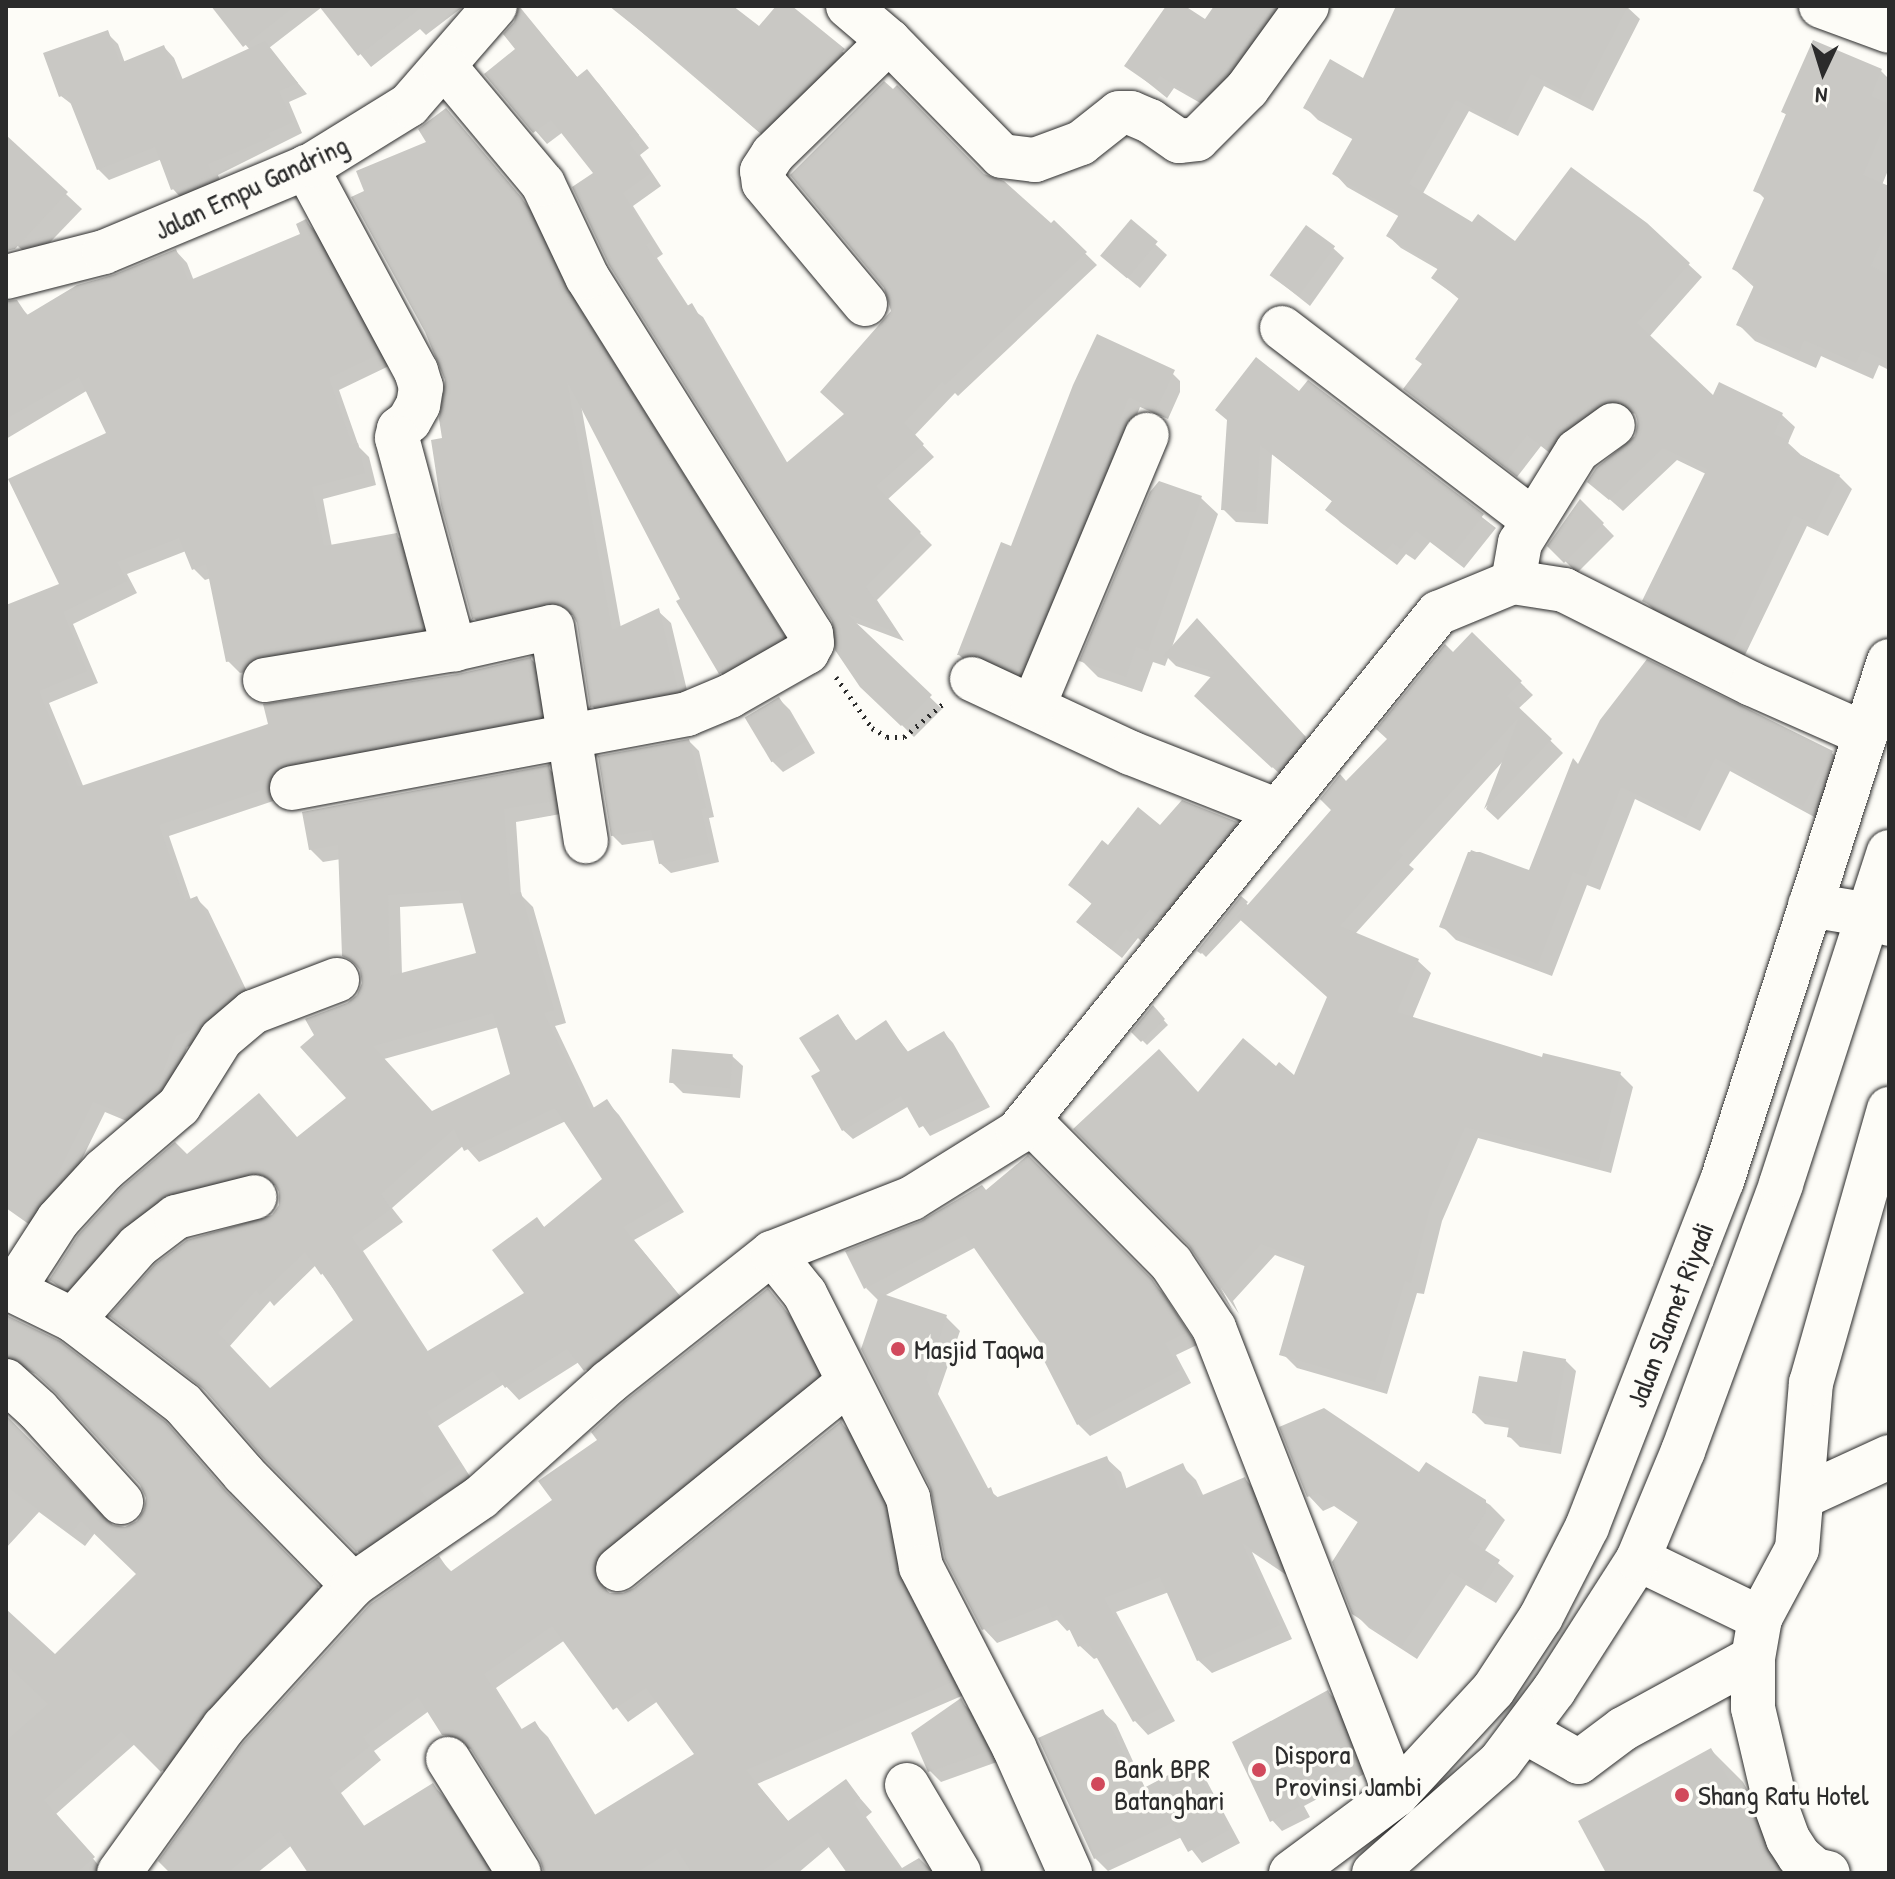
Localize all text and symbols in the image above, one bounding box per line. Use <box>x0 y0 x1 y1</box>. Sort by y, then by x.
north arrow <box>1783 32 1863 112</box>
text: N <box>1814 81 1828 111</box>
street label: Jalan Empu Gandring <box>149 127 353 247</box>
street label: Jalan Slamet Riyadi <box>1619 1218 1721 1412</box>
place label: Masjid Taqwa <box>914 1332 1044 1366</box>
marker: Masjid Taqwa <box>889 1340 907 1358</box>
place label: Dispora Provinsi Jambi <box>1275 1737 1422 1803</box>
place label: Bank BPR Batanghari <box>1114 1751 1225 1817</box>
marker: Dispora Provinsi Jambi <box>1250 1761 1268 1779</box>
marker: Bank BPR Batanghari <box>1089 1775 1107 1793</box>
place label: Shang Ratu Hotel <box>1698 1778 1869 1812</box>
marker: Shang Ratu Hotel <box>1673 1786 1691 1804</box>

